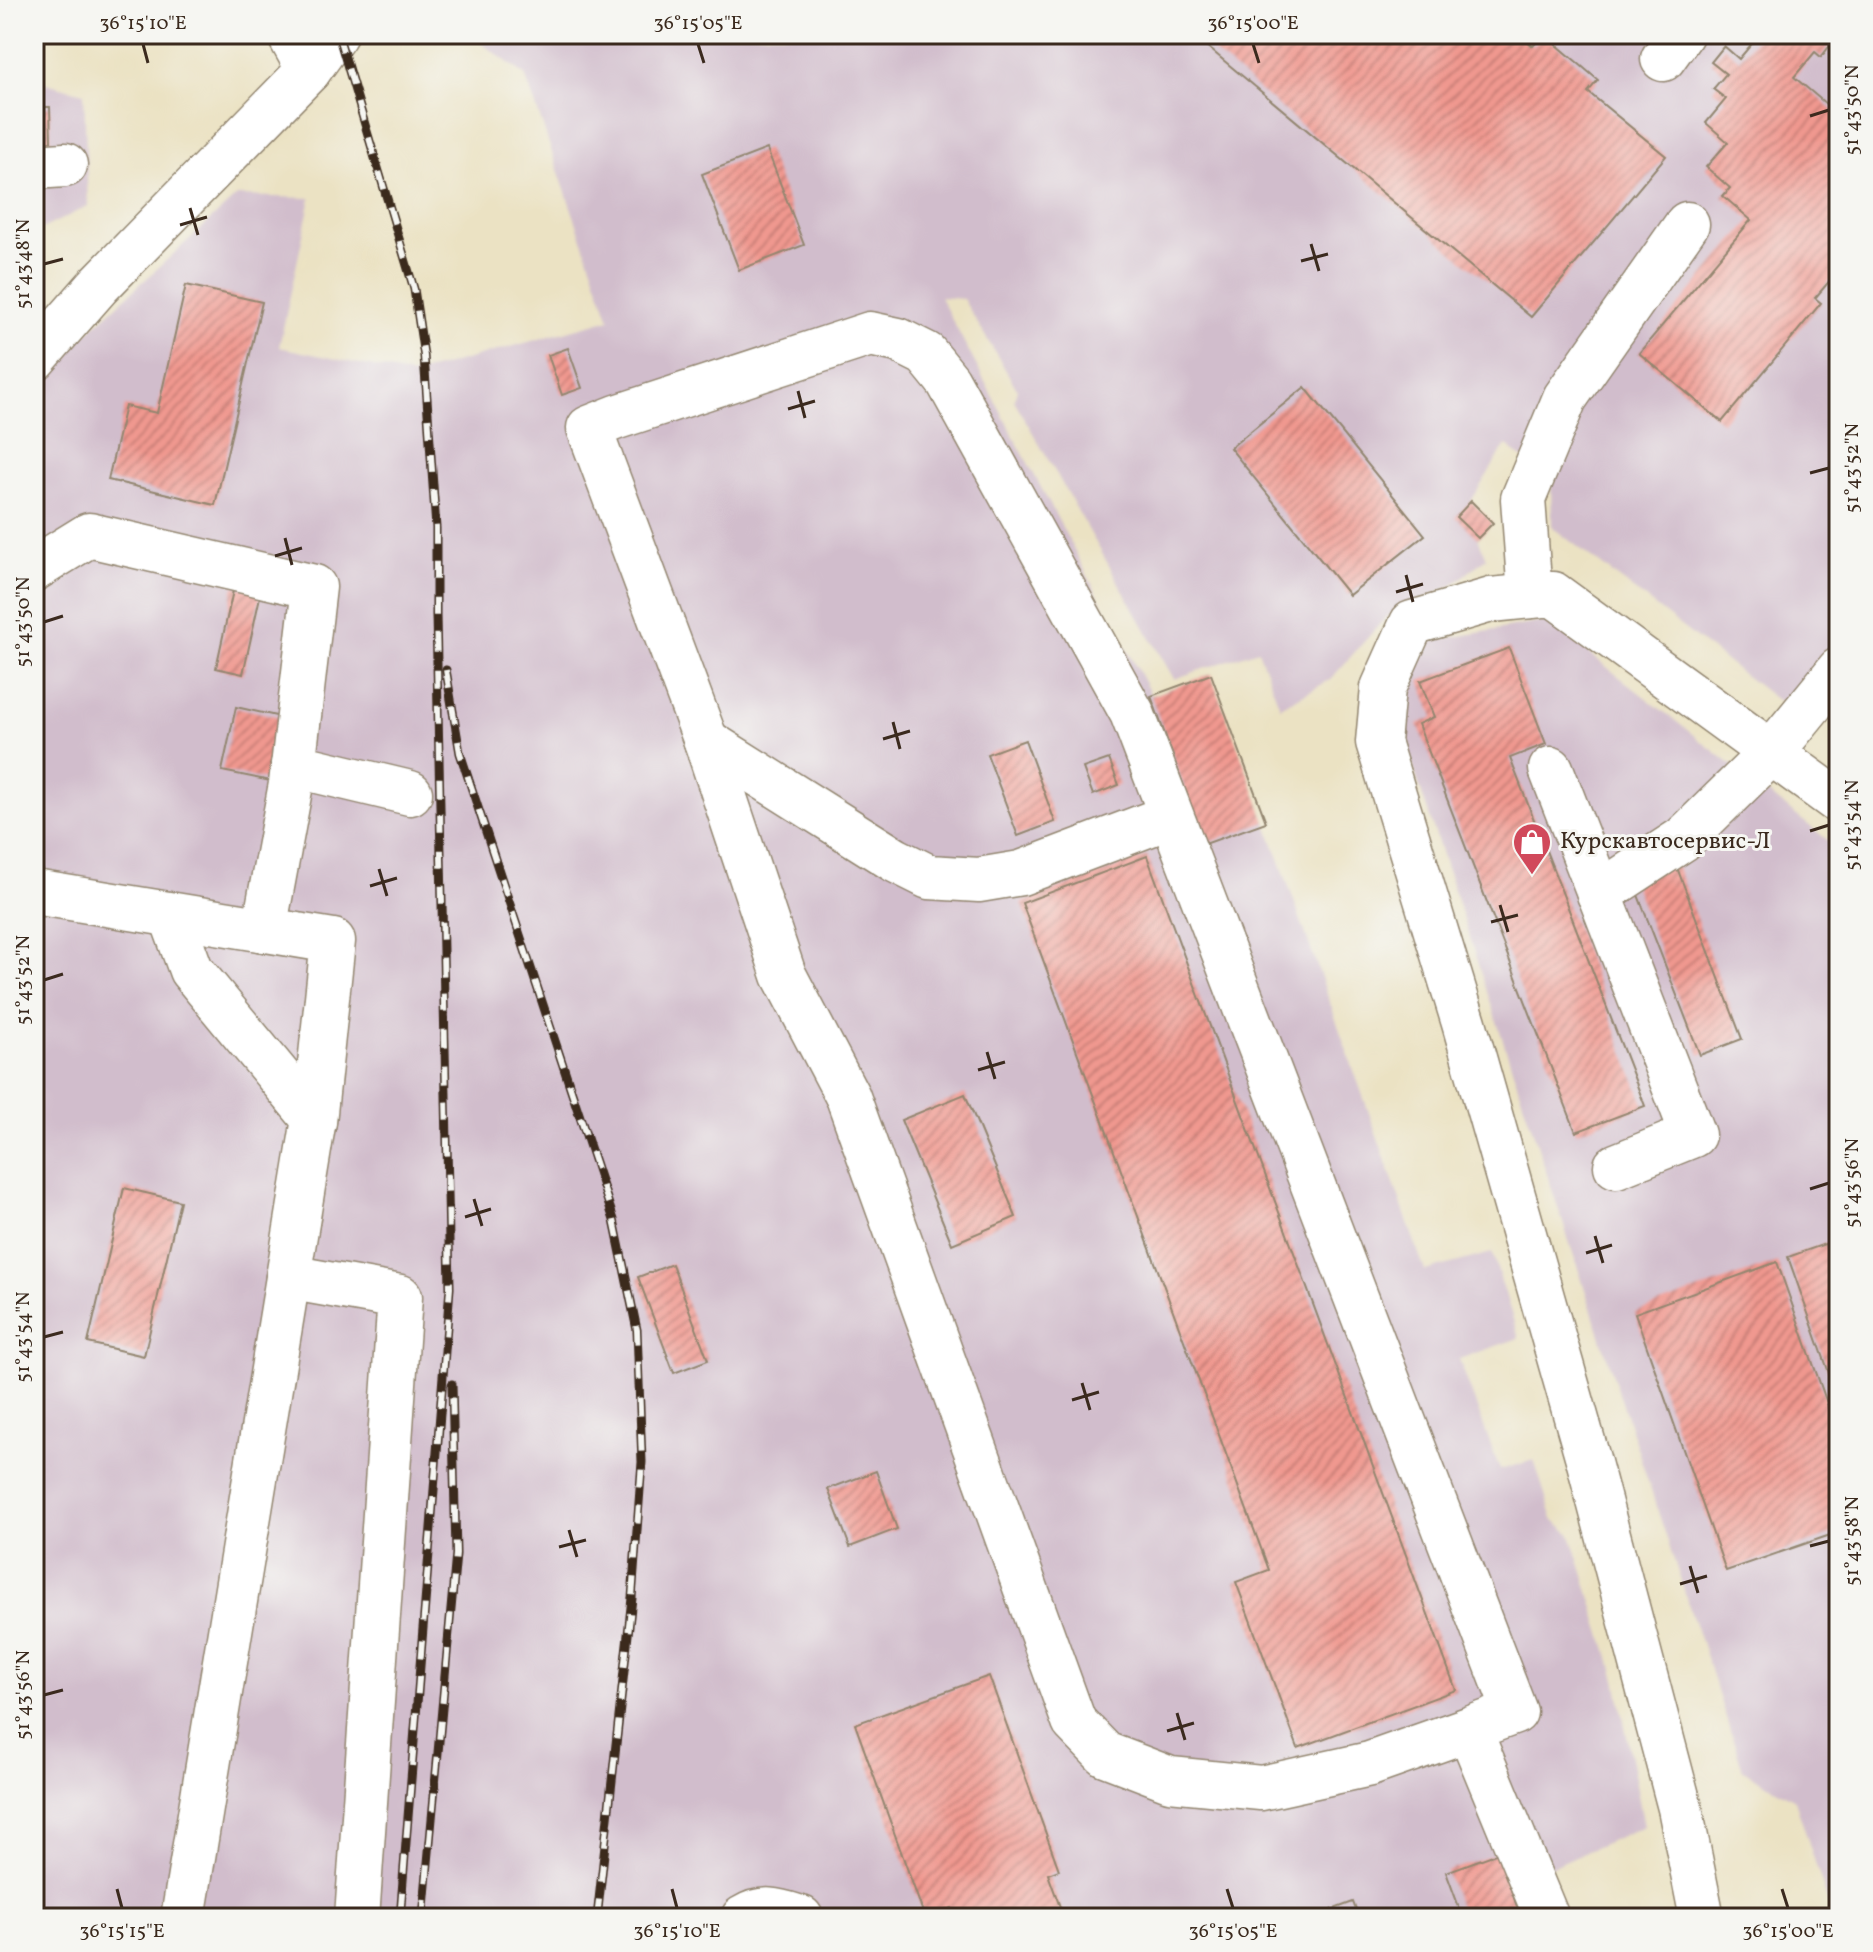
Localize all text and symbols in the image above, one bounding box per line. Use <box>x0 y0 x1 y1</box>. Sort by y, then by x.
text: 36°15'10"E <box>99 10 187 38</box>
text: 36°15'05"E <box>653 10 743 38</box>
text: 36°15'00"E <box>1207 10 1299 38</box>
text: 51°43'50"N <box>1839 64 1867 156</box>
text: 51°43'48"N <box>10 219 38 309</box>
text: 51°43'52"N <box>1839 423 1867 513</box>
text: 51°43'50"N <box>10 576 38 668</box>
text: 51°43'54"N <box>1839 779 1867 871</box>
shop icon: Курскавтосервис-Л <box>1511 821 1553 876</box>
place label: Курскавтосервис-Л <box>1560 825 1770 859</box>
text: 51°43'52"N <box>10 935 38 1025</box>
text: 51°43'56"N <box>1839 1138 1867 1228</box>
text: 51°43'54"N <box>10 1291 38 1383</box>
text: 51°43'58"N <box>1839 1496 1867 1586</box>
text: 51°43'56"N <box>10 1650 38 1740</box>
text: 36°15'15"E <box>79 1918 165 1946</box>
text: 36°15'10"E <box>633 1918 721 1946</box>
text: 36°15'05"E <box>1188 1918 1278 1946</box>
text: 36°15'00"E <box>1742 1918 1834 1946</box>

